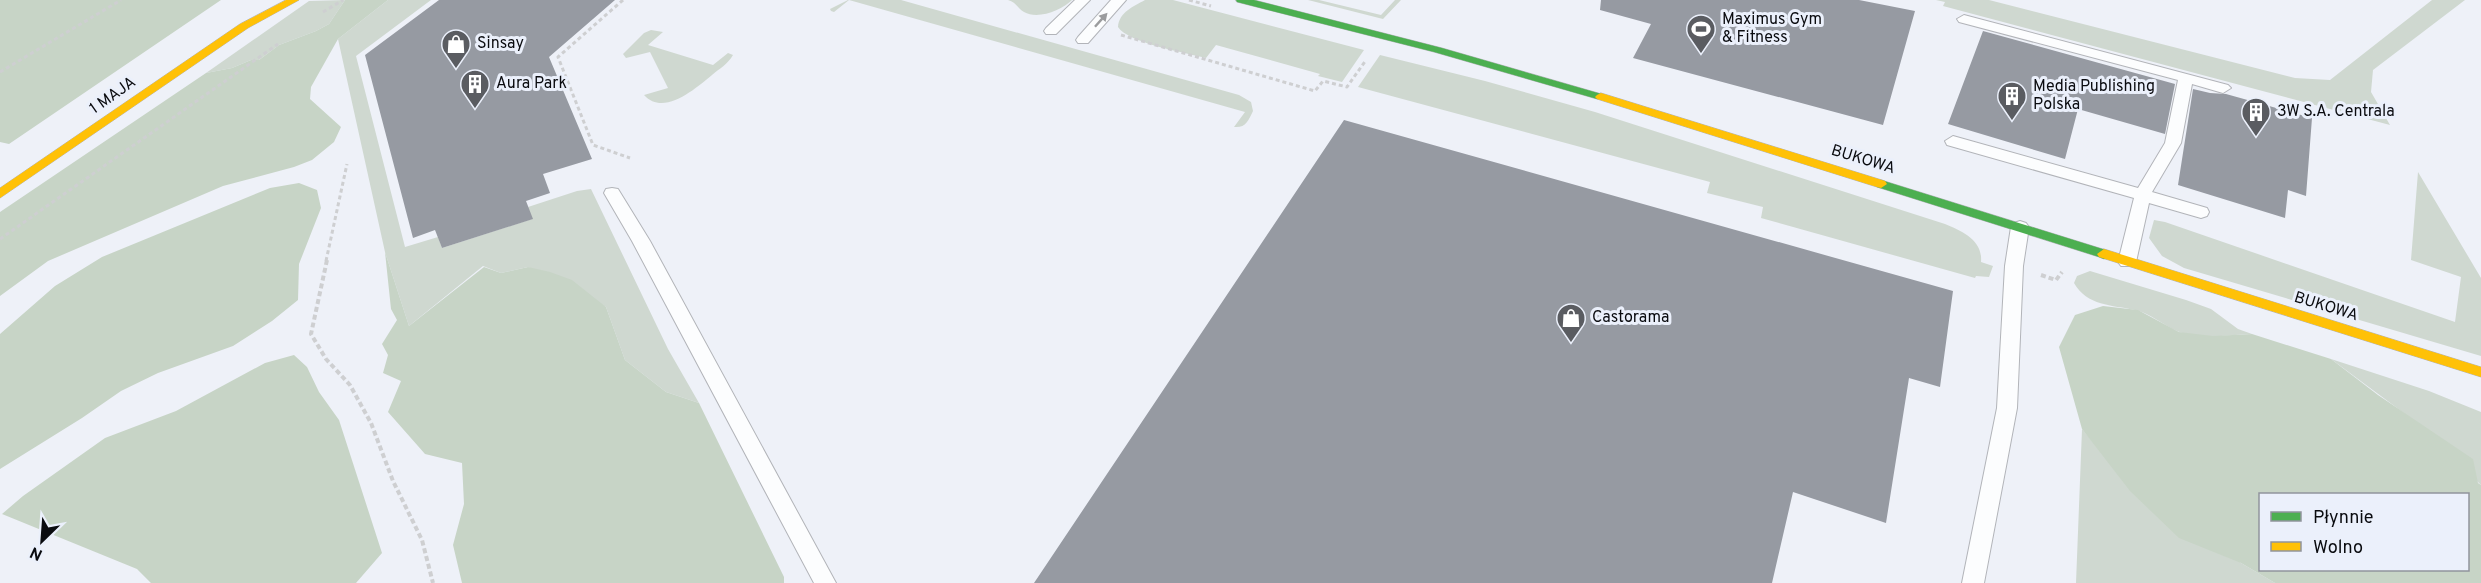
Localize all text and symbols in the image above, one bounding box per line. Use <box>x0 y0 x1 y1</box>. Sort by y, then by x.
place label: Maximus Gym & Fitness <box>1722 10 1822 48</box>
one-way arrow <box>1094 13 1107 28</box>
sports icon: Maximus Gym & Fitness <box>1685 13 1717 55</box>
shop icon: Sinsay <box>440 28 472 70</box>
place label: Sinsay <box>477 34 524 54</box>
building icon: Aura Park <box>459 68 491 110</box>
street label: 1 MAJA <box>86 73 140 119</box>
place label: Aura Park <box>496 74 567 94</box>
place label: Media Publishing Polska <box>2033 77 2155 115</box>
building icon: Media Publishing Polska <box>1996 80 2028 122</box>
building icon: 3W S.A. Centrala <box>2240 96 2272 138</box>
place label: 3W S.A. Centrala <box>2277 102 2395 122</box>
street label: BUKOWA <box>1828 141 1898 179</box>
street label: BUKOWA <box>2291 288 2361 326</box>
shop icon: Castorama <box>1555 302 1587 344</box>
place label: Castorama <box>1592 308 1669 328</box>
legend <box>2259 493 2469 571</box>
text: Płynnie <box>2313 507 2374 530</box>
north arrow <box>12 511 72 571</box>
text: Wolno <box>2313 537 2363 560</box>
text: N <box>27 541 46 564</box>

